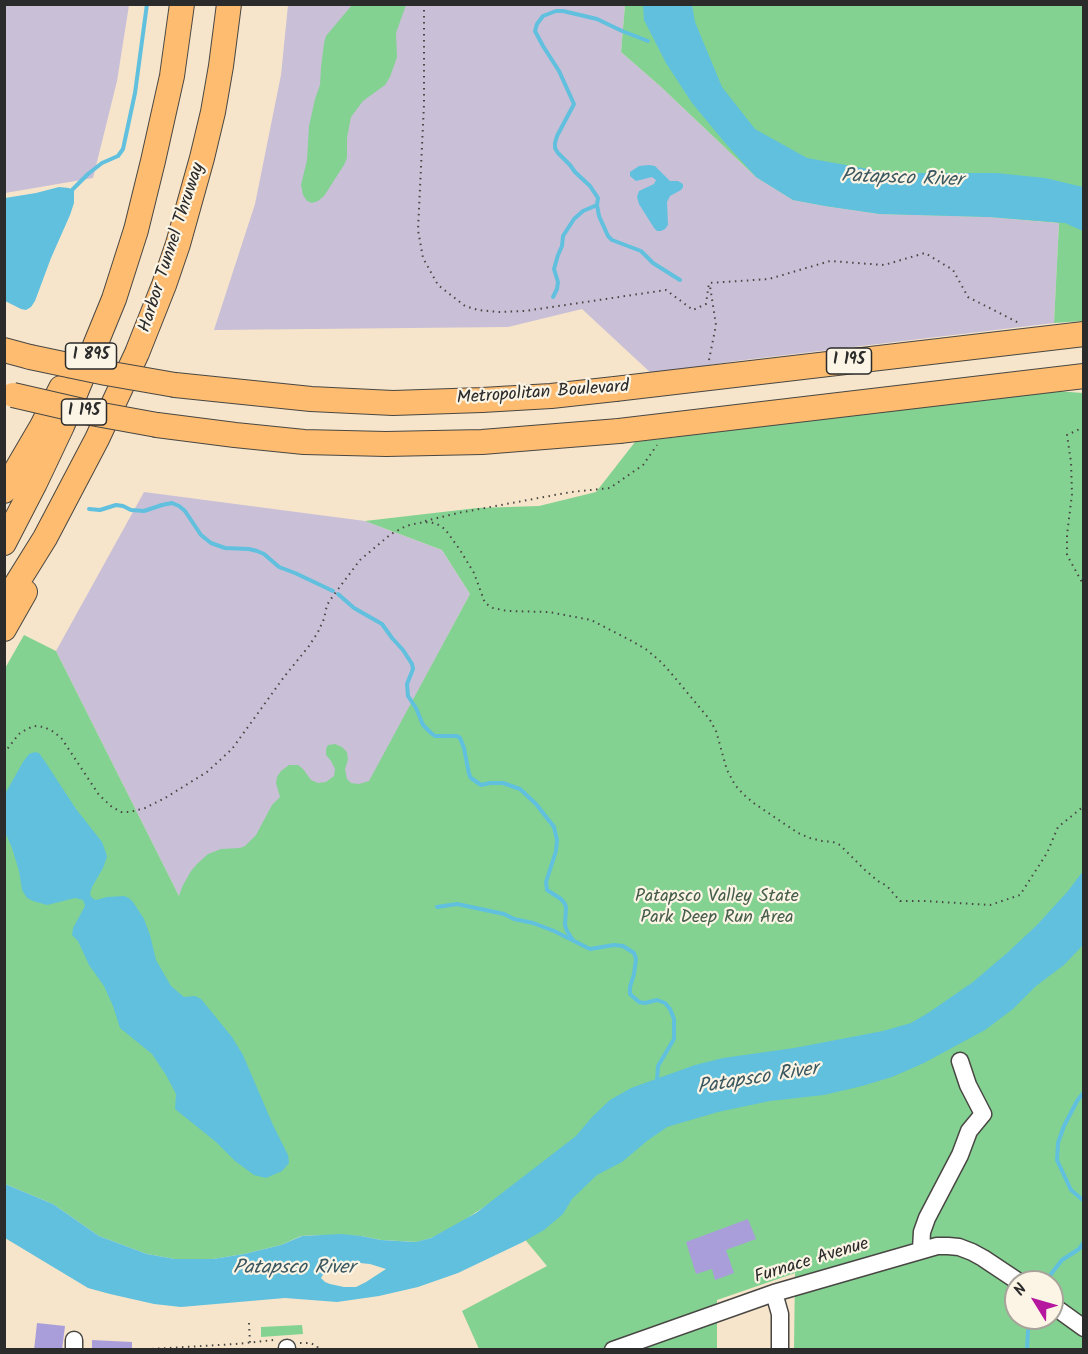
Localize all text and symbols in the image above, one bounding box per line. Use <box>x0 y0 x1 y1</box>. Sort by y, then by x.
street label: Harbor Tunnel Thruway <box>135 160 211 336</box>
water label: Patapsco River <box>841 166 963 194</box>
road number: I 895 <box>66 343 116 369</box>
road number: I 195 <box>826 348 872 374</box>
street label: Metropolitan Boulevard <box>456 377 630 411</box>
road number: I 195 <box>62 399 106 425</box>
park label: Patapsco Valley State Park Deep Run Area <box>635 887 799 930</box>
water label: Patapsco River <box>696 1059 820 1101</box>
street label: Furnace Avenue <box>752 1234 872 1290</box>
water label: Patapsco River <box>233 1258 355 1282</box>
north arrow <box>1004 1270 1064 1330</box>
text: N <box>1008 1279 1034 1302</box>

